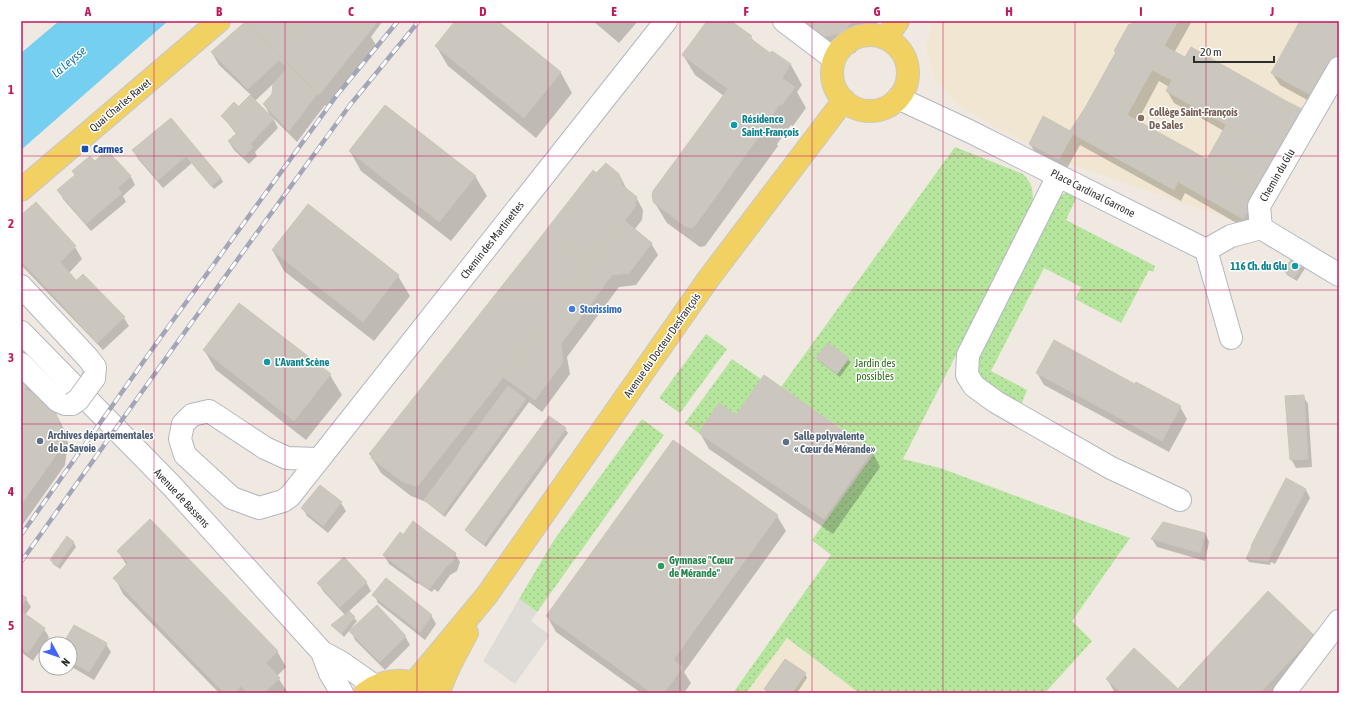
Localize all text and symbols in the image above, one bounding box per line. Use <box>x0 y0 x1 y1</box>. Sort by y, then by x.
text: A <box>84 4 92 19</box>
text: B <box>216 4 223 19</box>
text: C <box>348 4 354 19</box>
text: D <box>479 4 487 19</box>
text: E <box>611 4 617 19</box>
text: F <box>743 4 749 19</box>
text: G <box>874 4 881 19</box>
text: H <box>1005 4 1013 19</box>
text: I <box>1139 4 1143 19</box>
text: J <box>1269 4 1274 19</box>
scale bar <box>1194 38 1274 64</box>
water label: La Leysse <box>49 43 90 80</box>
text: 20 m <box>1200 45 1222 59</box>
street label: Quai Charles Ravet <box>87 76 153 134</box>
text: 1 <box>8 82 14 97</box>
place label: Collège Saint-François De Sales <box>1149 106 1238 131</box>
place label: Résidence Saint-François <box>742 113 799 138</box>
marker: Collège Saint-François De Sales <box>1136 113 1146 123</box>
marker: Résidence Saint-François <box>729 120 739 130</box>
place label: Carmes <box>93 143 123 155</box>
marker: Carmes <box>80 144 90 154</box>
street label: Chemin du Glu <box>1257 147 1297 203</box>
street label: Place Cardinal Garrone <box>1049 167 1137 219</box>
street label: Chemin des Martinettes <box>458 199 526 281</box>
text: 2 <box>8 216 14 231</box>
place label: 116 Ch. du Glu <box>1230 260 1287 272</box>
marker: 116 Ch. du Glu <box>1290 261 1300 271</box>
street label: Avenue du Docteur Desfrançois <box>621 290 703 400</box>
place label: Storissimo <box>580 303 622 315</box>
marker: Storissimo <box>567 304 577 314</box>
text: 3 <box>8 350 14 365</box>
place label: L'Avant Scène <box>275 356 329 368</box>
marker: L'Avant Scène <box>262 357 272 367</box>
park label: Jardin des possibles <box>855 357 895 382</box>
place label: Archives départementales de la Savoie <box>47 429 153 454</box>
place label: Salle polyvalente « Cœur de Mérande» <box>794 430 876 455</box>
marker: Archives départementales de la Savoie <box>35 436 45 446</box>
marker: Salle polyvalente « Cœur de Mérande» <box>781 437 791 447</box>
street label: Avenue de Bassens <box>152 466 212 530</box>
text: 4 <box>7 484 14 499</box>
place label: Gymnase "Cœur de Mérande" <box>669 554 734 579</box>
marker: Gymnase "Cœur de Mérande" <box>656 561 666 571</box>
text: 5 <box>8 618 14 633</box>
north arrow <box>38 636 78 676</box>
text: N <box>59 656 72 669</box>

